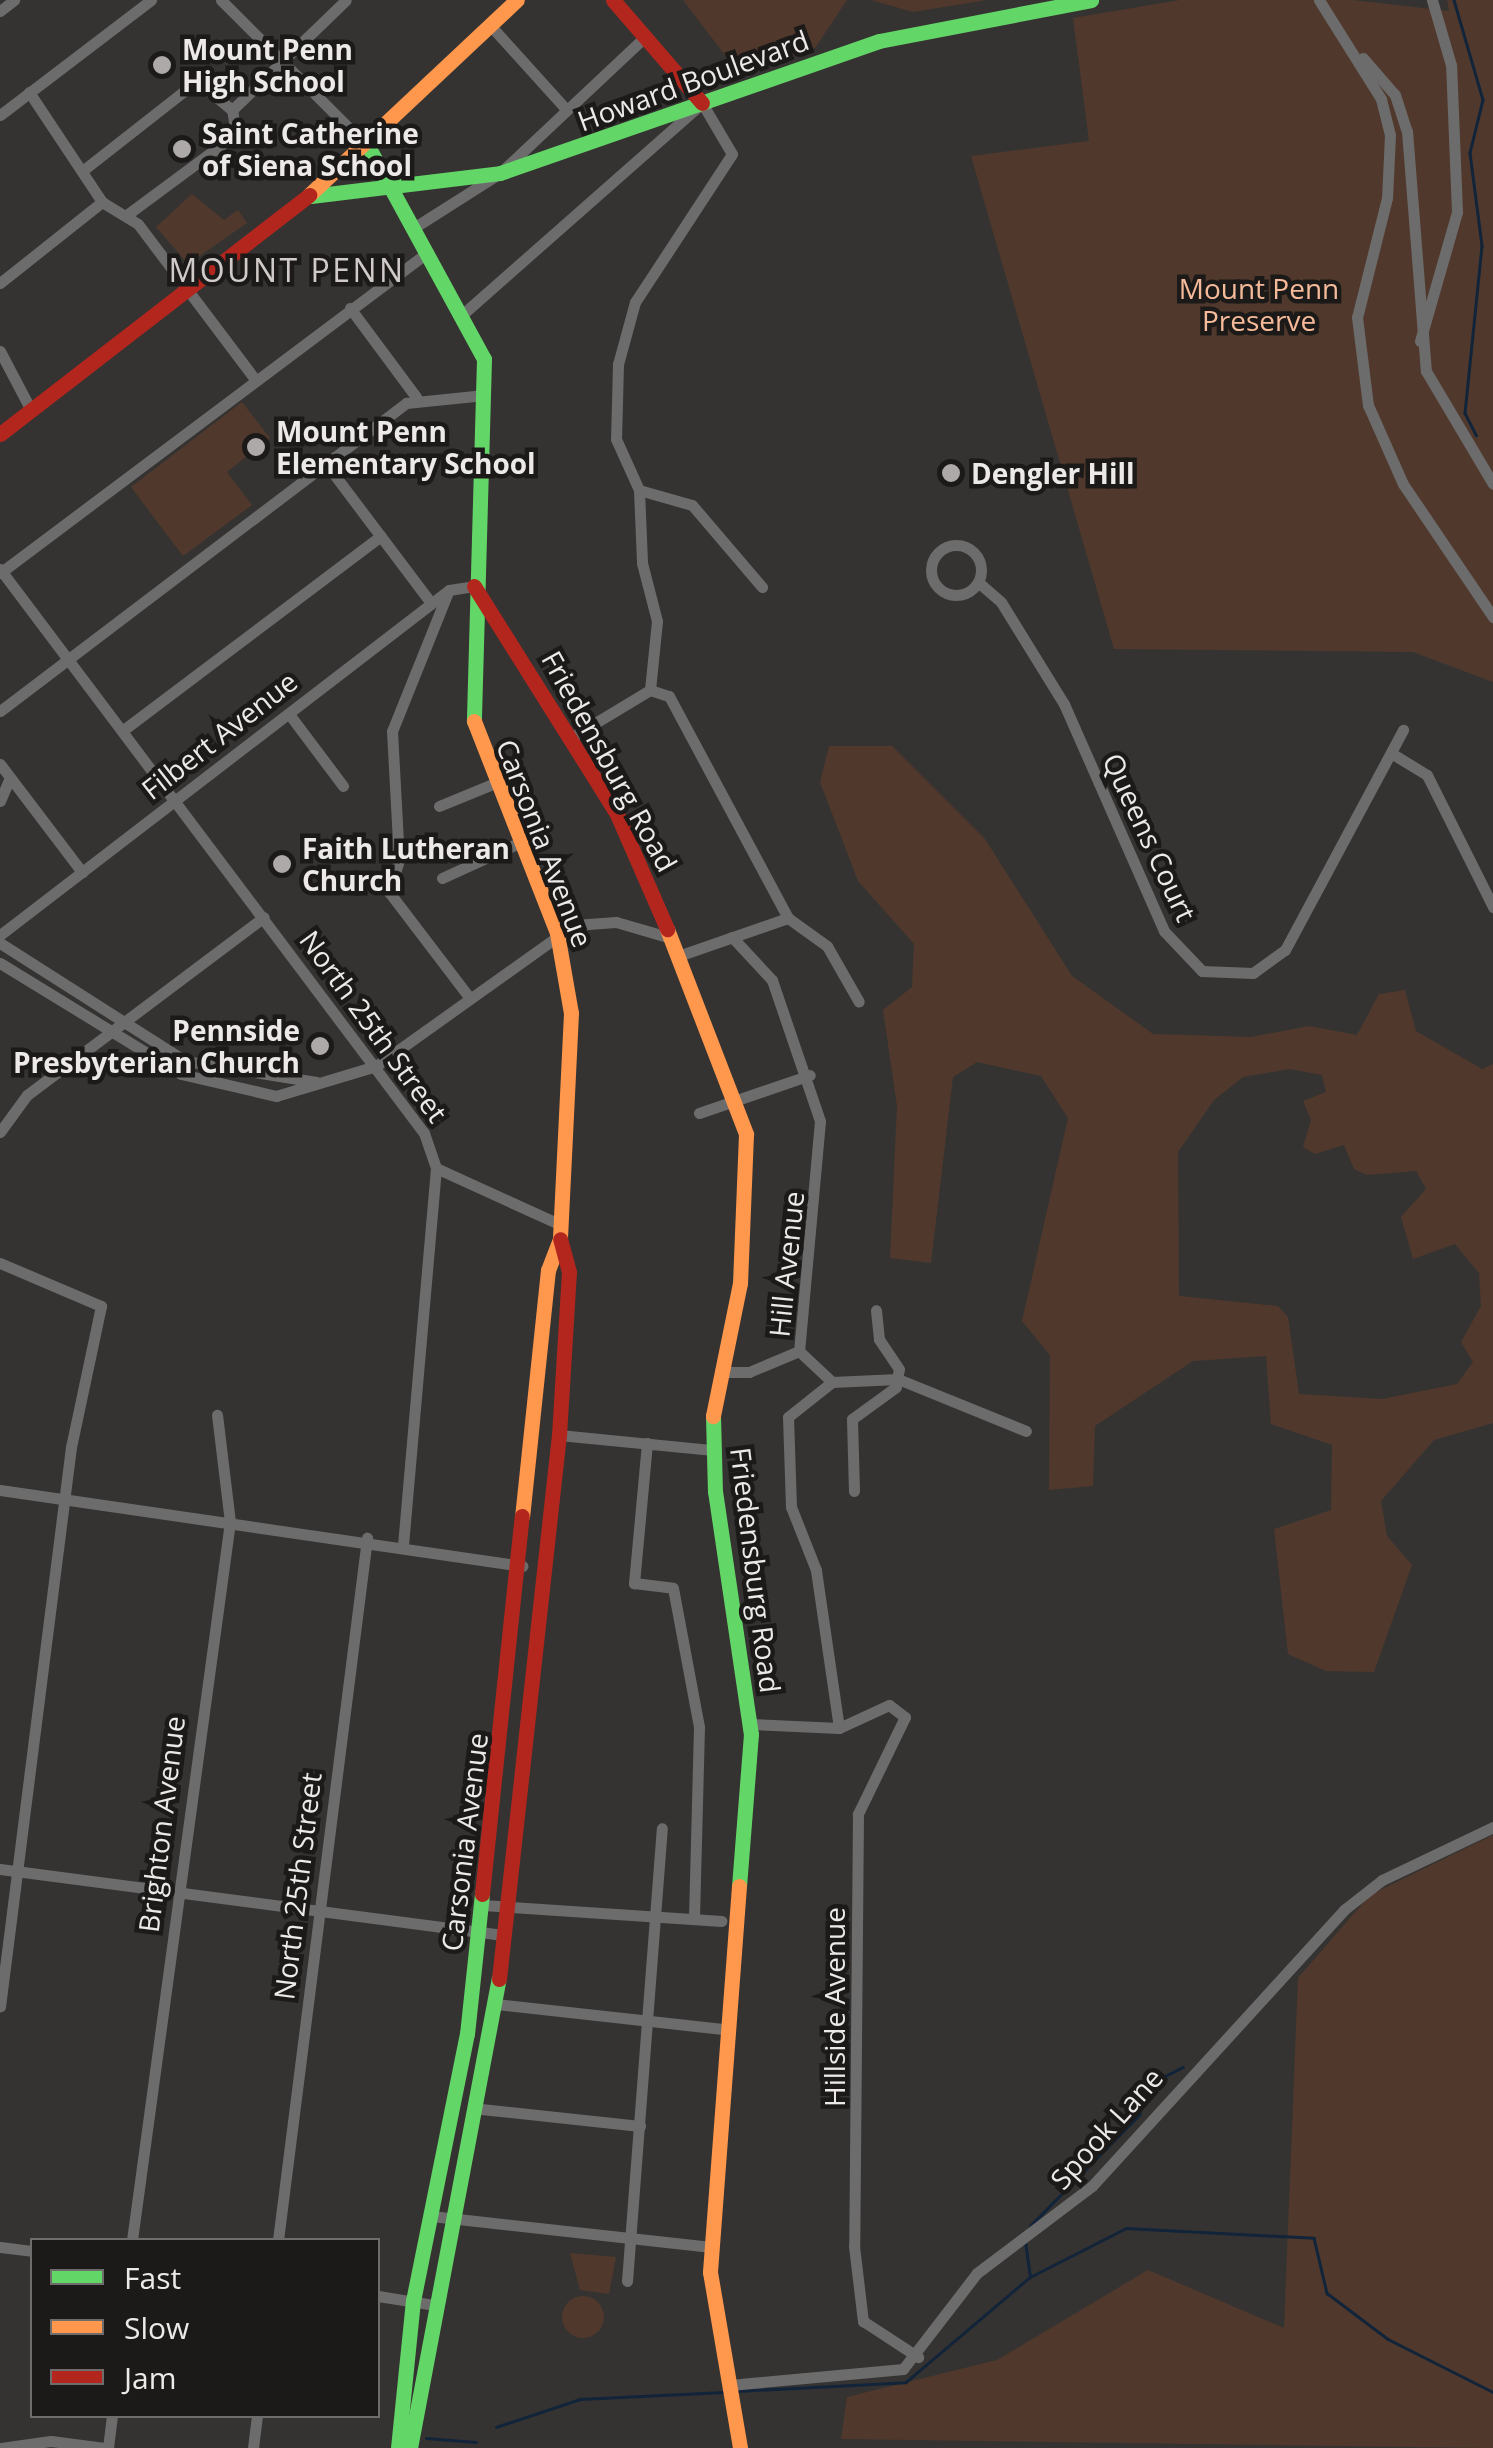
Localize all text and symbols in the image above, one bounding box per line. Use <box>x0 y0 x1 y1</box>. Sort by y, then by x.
street label: Howard Boulevard <box>573 23 813 137</box>
place label: Mount Penn High School <box>182 32 353 98</box>
marker: Mount Penn High School <box>151 54 173 76</box>
place label: Saint Catherine of Siena School <box>202 116 419 182</box>
marker: Saint Catherine of Siena School <box>171 138 193 160</box>
district label: MOUNT PENN <box>168 251 406 289</box>
park label: Mount Penn Preserve <box>1179 271 1339 337</box>
place label: Mount Penn Elementary School <box>276 414 536 480</box>
marker: Mount Penn Elementary School <box>245 436 267 458</box>
place label: Dengler Hill <box>971 456 1135 490</box>
marker: Dengler Hill <box>940 462 962 484</box>
street label: Friedensburg Road <box>535 645 685 877</box>
street label: Filbert Avenue <box>135 664 303 806</box>
street label: Carsonia Avenue <box>490 735 600 951</box>
street label: Queens Court <box>1096 748 1204 926</box>
place label: Faith Lutheran Church <box>302 831 510 897</box>
marker: Faith Lutheran Church <box>271 853 293 875</box>
street label: North 25th Street <box>293 924 455 1128</box>
place label: Pennside Presbyterian Church <box>13 1013 300 1079</box>
marker: Pennside Presbyterian Church <box>309 1035 331 1057</box>
street label: Hill Avenue <box>762 1189 810 1339</box>
street label: Friedensburg Road <box>724 1445 788 1695</box>
street label: Brighton Avenue <box>131 1714 191 1934</box>
street label: Carsonia Avenue <box>434 1731 494 1953</box>
street label: North 25th Street <box>266 1771 328 2001</box>
street label: Hillside Avenue <box>817 1907 851 2107</box>
street label: Spook Lane <box>1043 2061 1169 2195</box>
legend <box>30 2238 380 2418</box>
text: Fast <box>124 2257 181 2298</box>
text: Slow <box>124 2307 189 2348</box>
text: Jam <box>124 2357 177 2398</box>

